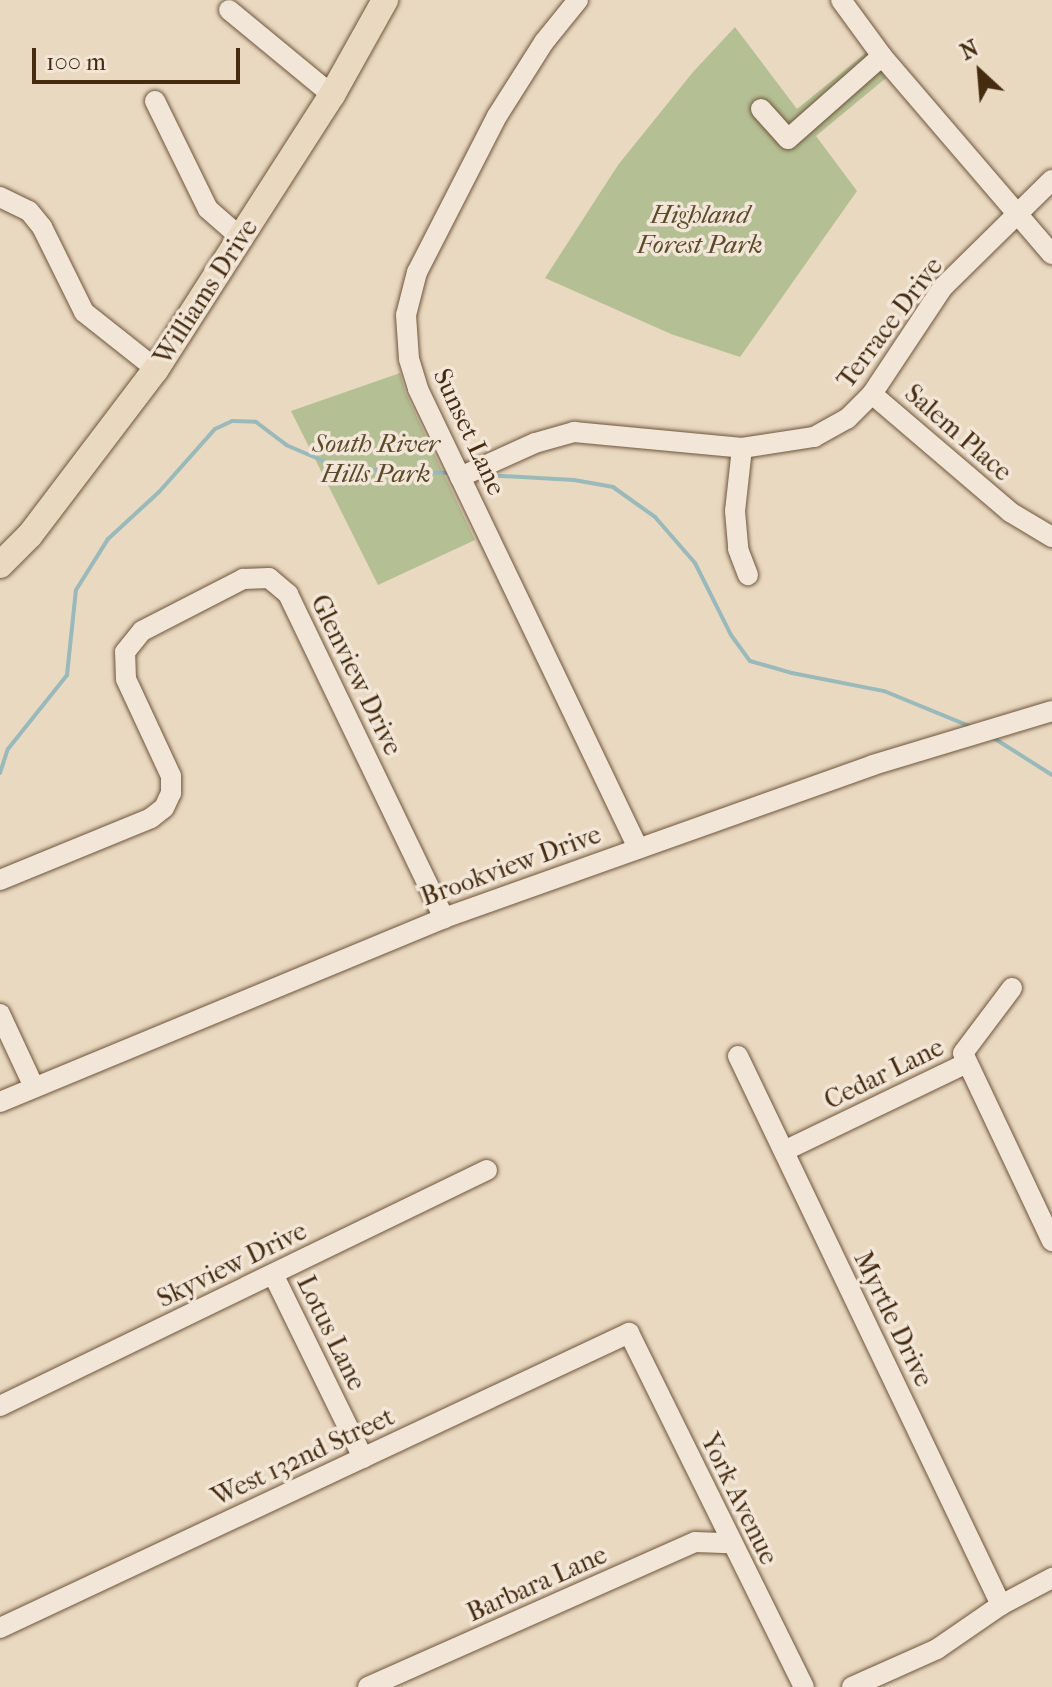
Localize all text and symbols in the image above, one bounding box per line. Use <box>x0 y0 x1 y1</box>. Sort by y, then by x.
scale bar <box>36 32 244 82</box>
north arrow <box>940 32 1020 112</box>
text: N <box>956 35 983 66</box>
text: 100 m <box>46 48 106 76</box>
park label: Highland Forest Park <box>637 199 763 260</box>
street label: Williams Drive <box>147 213 265 371</box>
street label: Terrace Drive <box>831 251 949 395</box>
street label: Sunset Lane <box>426 364 512 500</box>
street label: Salem Place <box>898 378 1018 488</box>
park label: South River Hills Park <box>312 428 440 490</box>
street label: Glenview Drive <box>304 590 408 760</box>
street label: Brookview Drive <box>417 819 605 913</box>
street label: Cedar Lane <box>819 1032 949 1116</box>
street label: Skyview Drive <box>152 1215 312 1315</box>
street label: Myrtle Drive <box>847 1246 939 1392</box>
street label: Lotus Lane <box>290 1271 372 1395</box>
street label: West 132nd Street <box>207 1401 399 1513</box>
street label: York Avenue <box>694 1428 784 1570</box>
street label: Barbara Lane <box>462 1539 612 1629</box>

